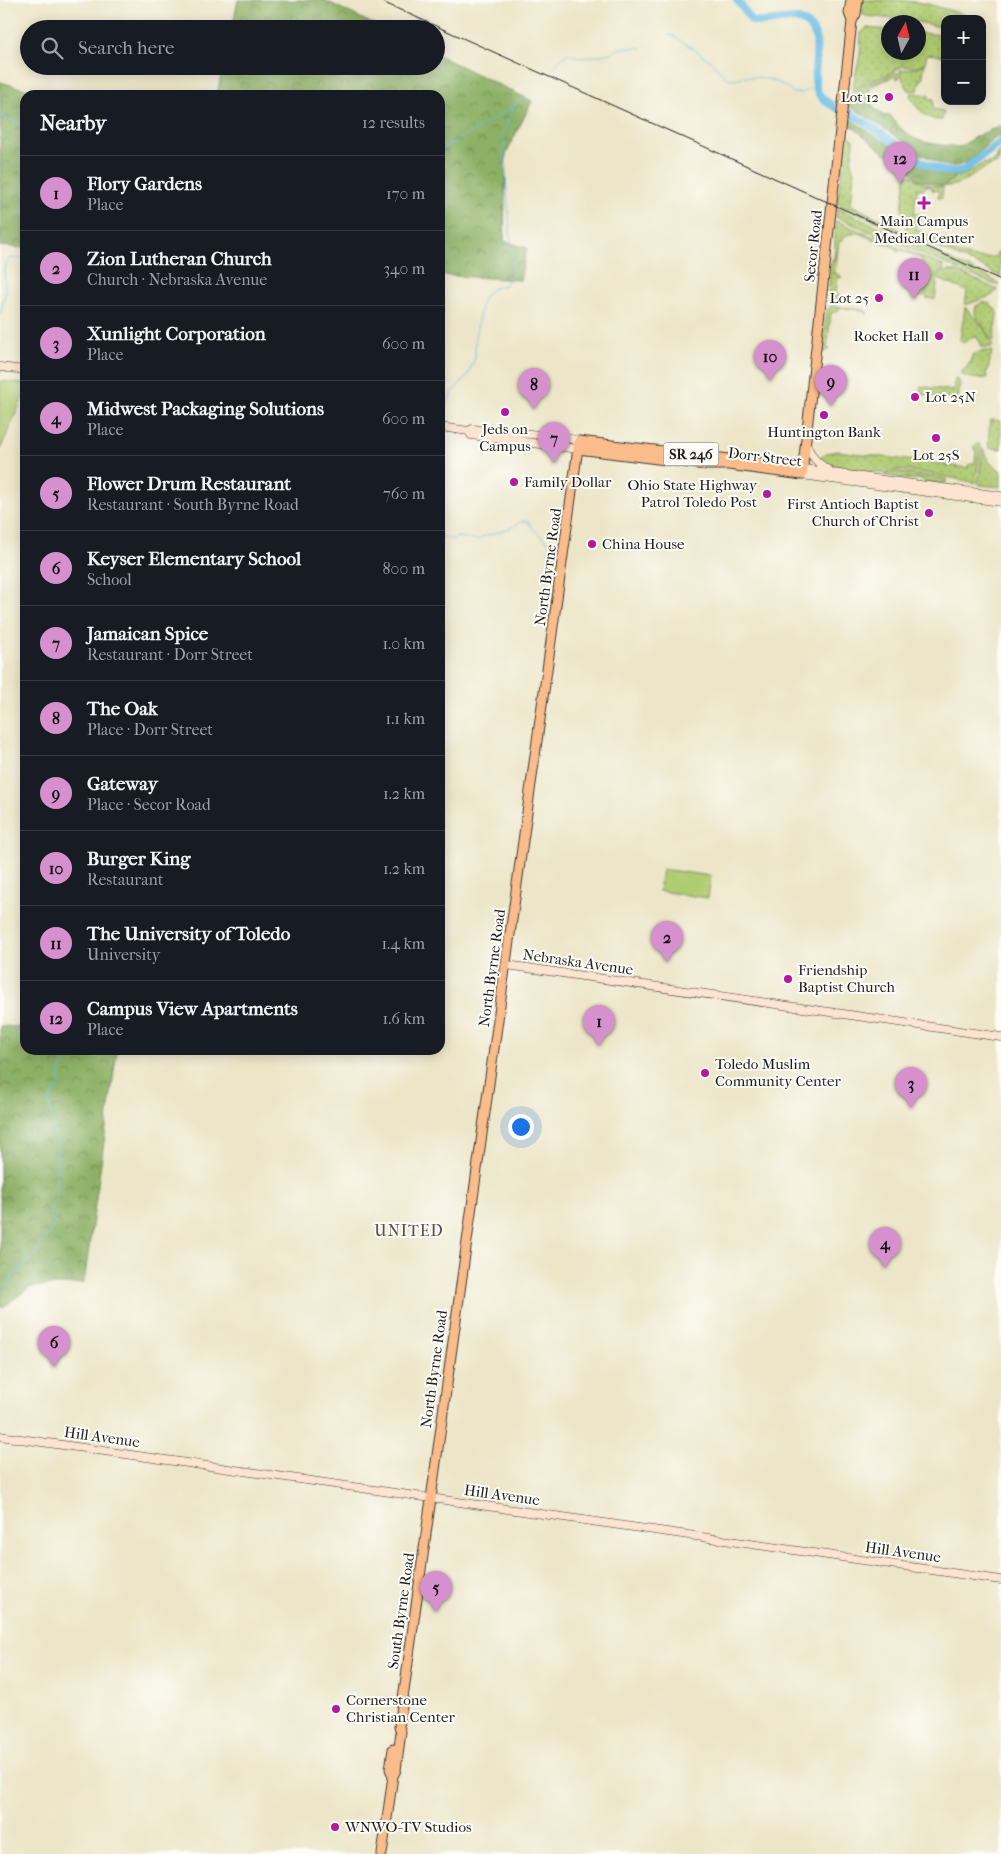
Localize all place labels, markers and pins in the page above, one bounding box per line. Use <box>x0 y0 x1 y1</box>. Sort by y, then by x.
place label: Lot 12 <box>841 88 879 106</box>
marker: Lot 12 <box>883 91 895 103</box>
pin: 12 <box>884 142 916 183</box>
marker: Main Campus Medical Center <box>917 196 931 210</box>
place label: Main Campus Medical Center <box>874 212 974 247</box>
pin: 11 <box>898 258 930 299</box>
place label: Lot 25 <box>830 289 869 307</box>
marker: Lot 25 <box>873 292 885 304</box>
place label: Rocket Hall <box>854 327 929 345</box>
marker: Rocket Hall <box>933 330 945 342</box>
pin: 10 <box>754 340 786 381</box>
pin: 9 <box>815 365 847 406</box>
pin: 8 <box>518 368 550 409</box>
place label: Lot 25N <box>925 388 976 406</box>
marker: Lot 25N <box>909 391 921 403</box>
marker: Jeds on Campus <box>499 406 511 418</box>
marker: Huntington Bank <box>818 409 830 421</box>
place label: Jeds on Campus <box>479 420 531 455</box>
pin: 7 <box>538 422 570 463</box>
place label: Huntington Bank <box>767 423 881 441</box>
marker: Lot 25S <box>930 432 942 444</box>
place label: Lot 25S <box>912 446 960 464</box>
place label: Family Dollar <box>524 473 612 491</box>
marker: Family Dollar <box>508 476 520 488</box>
place label: Ohio State Highway Patrol Toledo Post <box>627 476 758 511</box>
marker: Ohio State Highway Patrol Toledo Post <box>761 488 773 500</box>
place label: First Antioch Baptist Church of Christ <box>787 495 920 530</box>
marker: First Antioch Baptist Church of Christ <box>923 507 935 519</box>
place label: China House <box>602 535 685 553</box>
marker: China House <box>586 538 598 550</box>
pin: 2 <box>651 921 683 962</box>
place label: Friendship Baptist Church <box>798 961 895 996</box>
marker: Friendship Baptist Church <box>782 973 794 985</box>
pin: 1 <box>583 1005 615 1046</box>
place label: Toledo Muslim Community Center <box>715 1055 841 1090</box>
marker: Toledo Muslim Community Center <box>699 1067 711 1079</box>
pin: 3 <box>895 1067 927 1108</box>
pin: 4 <box>869 1227 901 1268</box>
pin: 6 <box>38 1326 70 1367</box>
pin: 5 <box>420 1571 452 1612</box>
place label: Cornerstone Christian Center <box>346 1691 455 1726</box>
marker: Cornerstone Christian Center <box>330 1703 342 1715</box>
place label: WNWO-TV Studios <box>344 1818 472 1836</box>
marker: WNWO-TV Studios <box>329 1821 341 1833</box>

